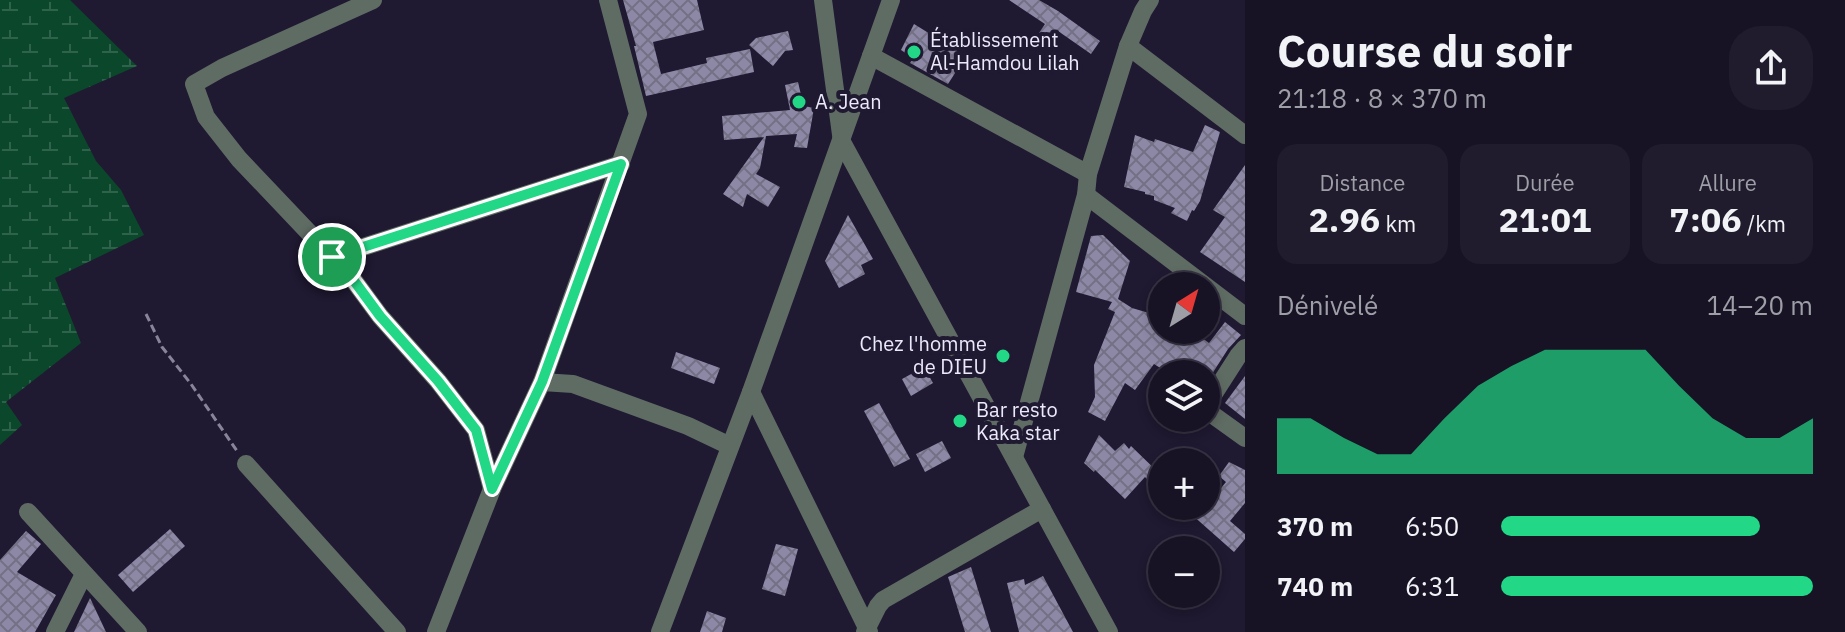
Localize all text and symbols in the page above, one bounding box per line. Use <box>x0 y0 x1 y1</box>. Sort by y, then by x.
text: Course du soir <box>1277 22 1572 79</box>
place label: Établissement Al-Hamdou Lilah <box>930 26 1080 76</box>
button: share <box>1729 26 1813 110</box>
marker: Établissement Al-Hamdou Lilah <box>905 43 923 61</box>
text: 21:18 · 8 × 370 m <box>1277 81 1487 115</box>
place label: A. Jean <box>815 88 882 115</box>
marker: A. Jean <box>790 93 808 111</box>
text: Distance <box>1319 168 1405 197</box>
text: Durée <box>1515 168 1575 197</box>
text: Allure <box>1698 168 1757 197</box>
text: 2.96 <box>1308 197 1380 241</box>
text: 21:01 <box>1499 197 1591 241</box>
text: 7:06 <box>1669 197 1742 241</box>
text: km <box>1380 209 1416 238</box>
text: /km <box>1742 209 1786 238</box>
pin <box>298 223 366 291</box>
icon: arrive <box>310 235 354 279</box>
north arrow <box>1148 272 1220 344</box>
map controls <box>1148 272 1220 608</box>
text: Dénivelé <box>1277 288 1378 322</box>
text: 14–20 m <box>1706 288 1813 322</box>
place label: Chez l'homme de DIEU <box>860 330 987 380</box>
marker: Chez l'homme de DIEU <box>994 347 1012 365</box>
button: layers <box>1148 360 1220 432</box>
place label: Bar resto Kaka star <box>976 396 1060 446</box>
marker: Bar resto Kaka star <box>951 412 969 430</box>
button: + <box>1148 448 1220 520</box>
text: 370 m <box>1277 509 1353 543</box>
text: 6:50 <box>1405 509 1459 543</box>
button: − <box>1148 536 1220 608</box>
text: 740 m <box>1277 569 1353 603</box>
text: 6:31 <box>1405 569 1459 603</box>

